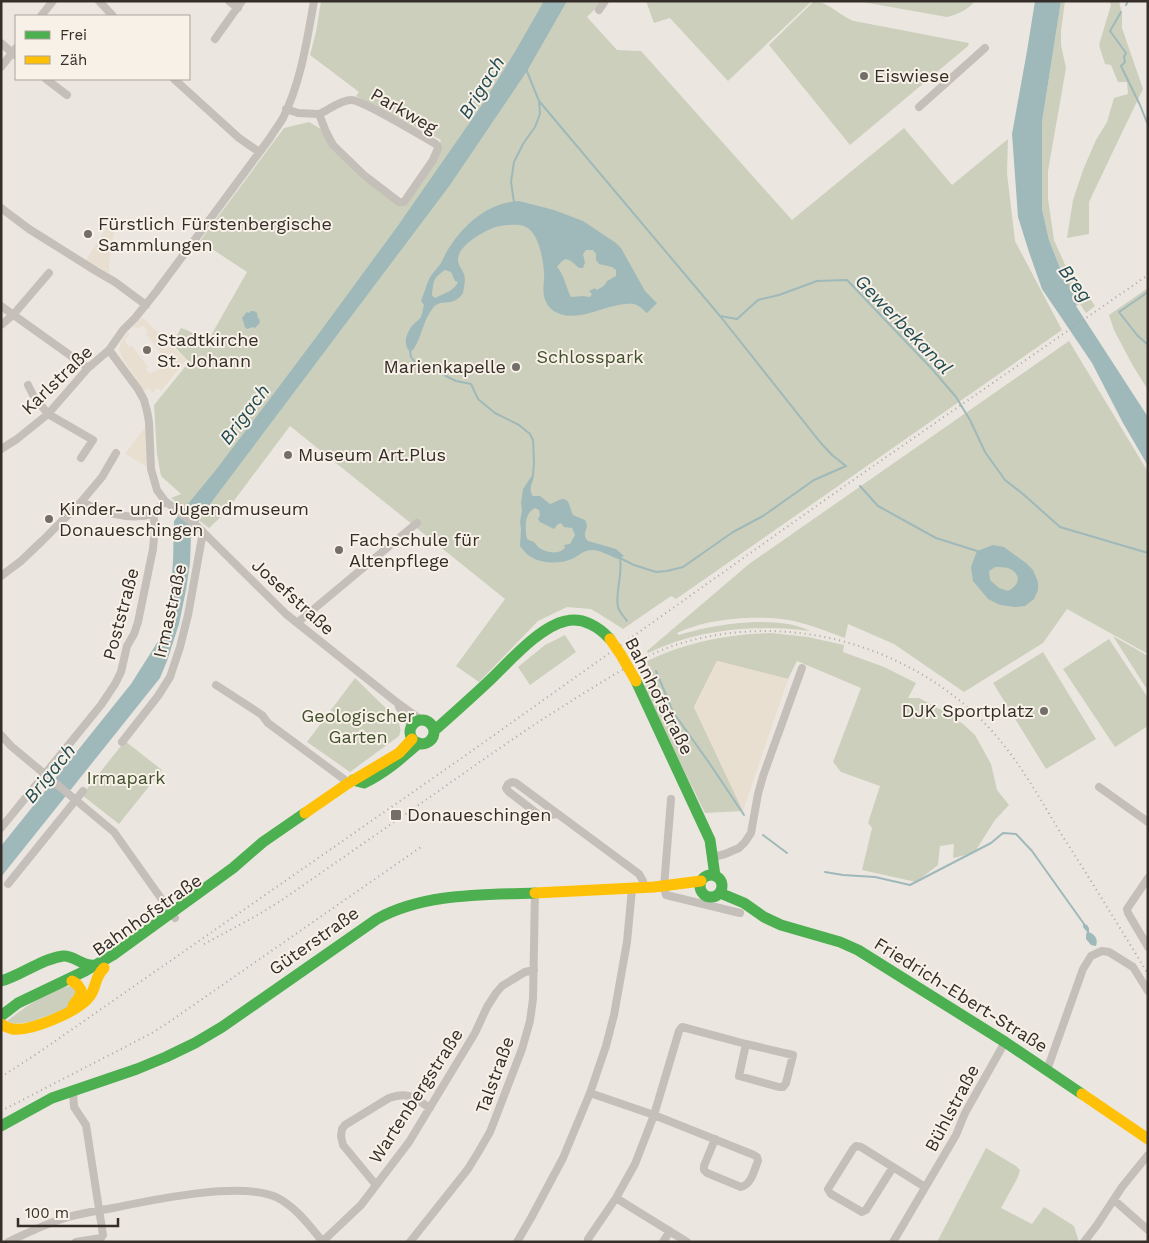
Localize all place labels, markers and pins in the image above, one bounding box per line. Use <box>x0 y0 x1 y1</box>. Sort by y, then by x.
place label: Eiswiese <box>874 65 949 86</box>
marker: Eiswiese <box>858 70 870 82</box>
place label: Fürstlich Fürstenbergische Sammlungen <box>98 213 332 255</box>
marker: Fürstlich Fürstenbergische Sammlungen <box>82 228 94 240</box>
place label: Stadtkirche St. Johann <box>157 329 259 371</box>
marker: Stadtkirche St. Johann <box>141 344 153 356</box>
place label: Marienkapelle <box>384 356 506 377</box>
marker: Marienkapelle <box>510 361 522 373</box>
place label: Museum Art.Plus <box>298 444 446 465</box>
marker: Museum Art.Plus <box>282 449 294 461</box>
place label: Kinder- und Jugendmuseum Donaueschingen <box>59 498 309 540</box>
marker: Kinder- und Jugendmuseum Donaueschingen <box>43 513 55 525</box>
place label: Fachschule für Altenpflege <box>349 529 480 571</box>
marker: Fachschule für Altenpflege <box>333 544 345 556</box>
place label: DJK Sportplatz <box>901 700 1034 721</box>
marker: DJK Sportplatz <box>1038 705 1050 717</box>
place label: Donaueschingen <box>407 804 551 825</box>
marker: Donaueschingen <box>389 808 403 822</box>

